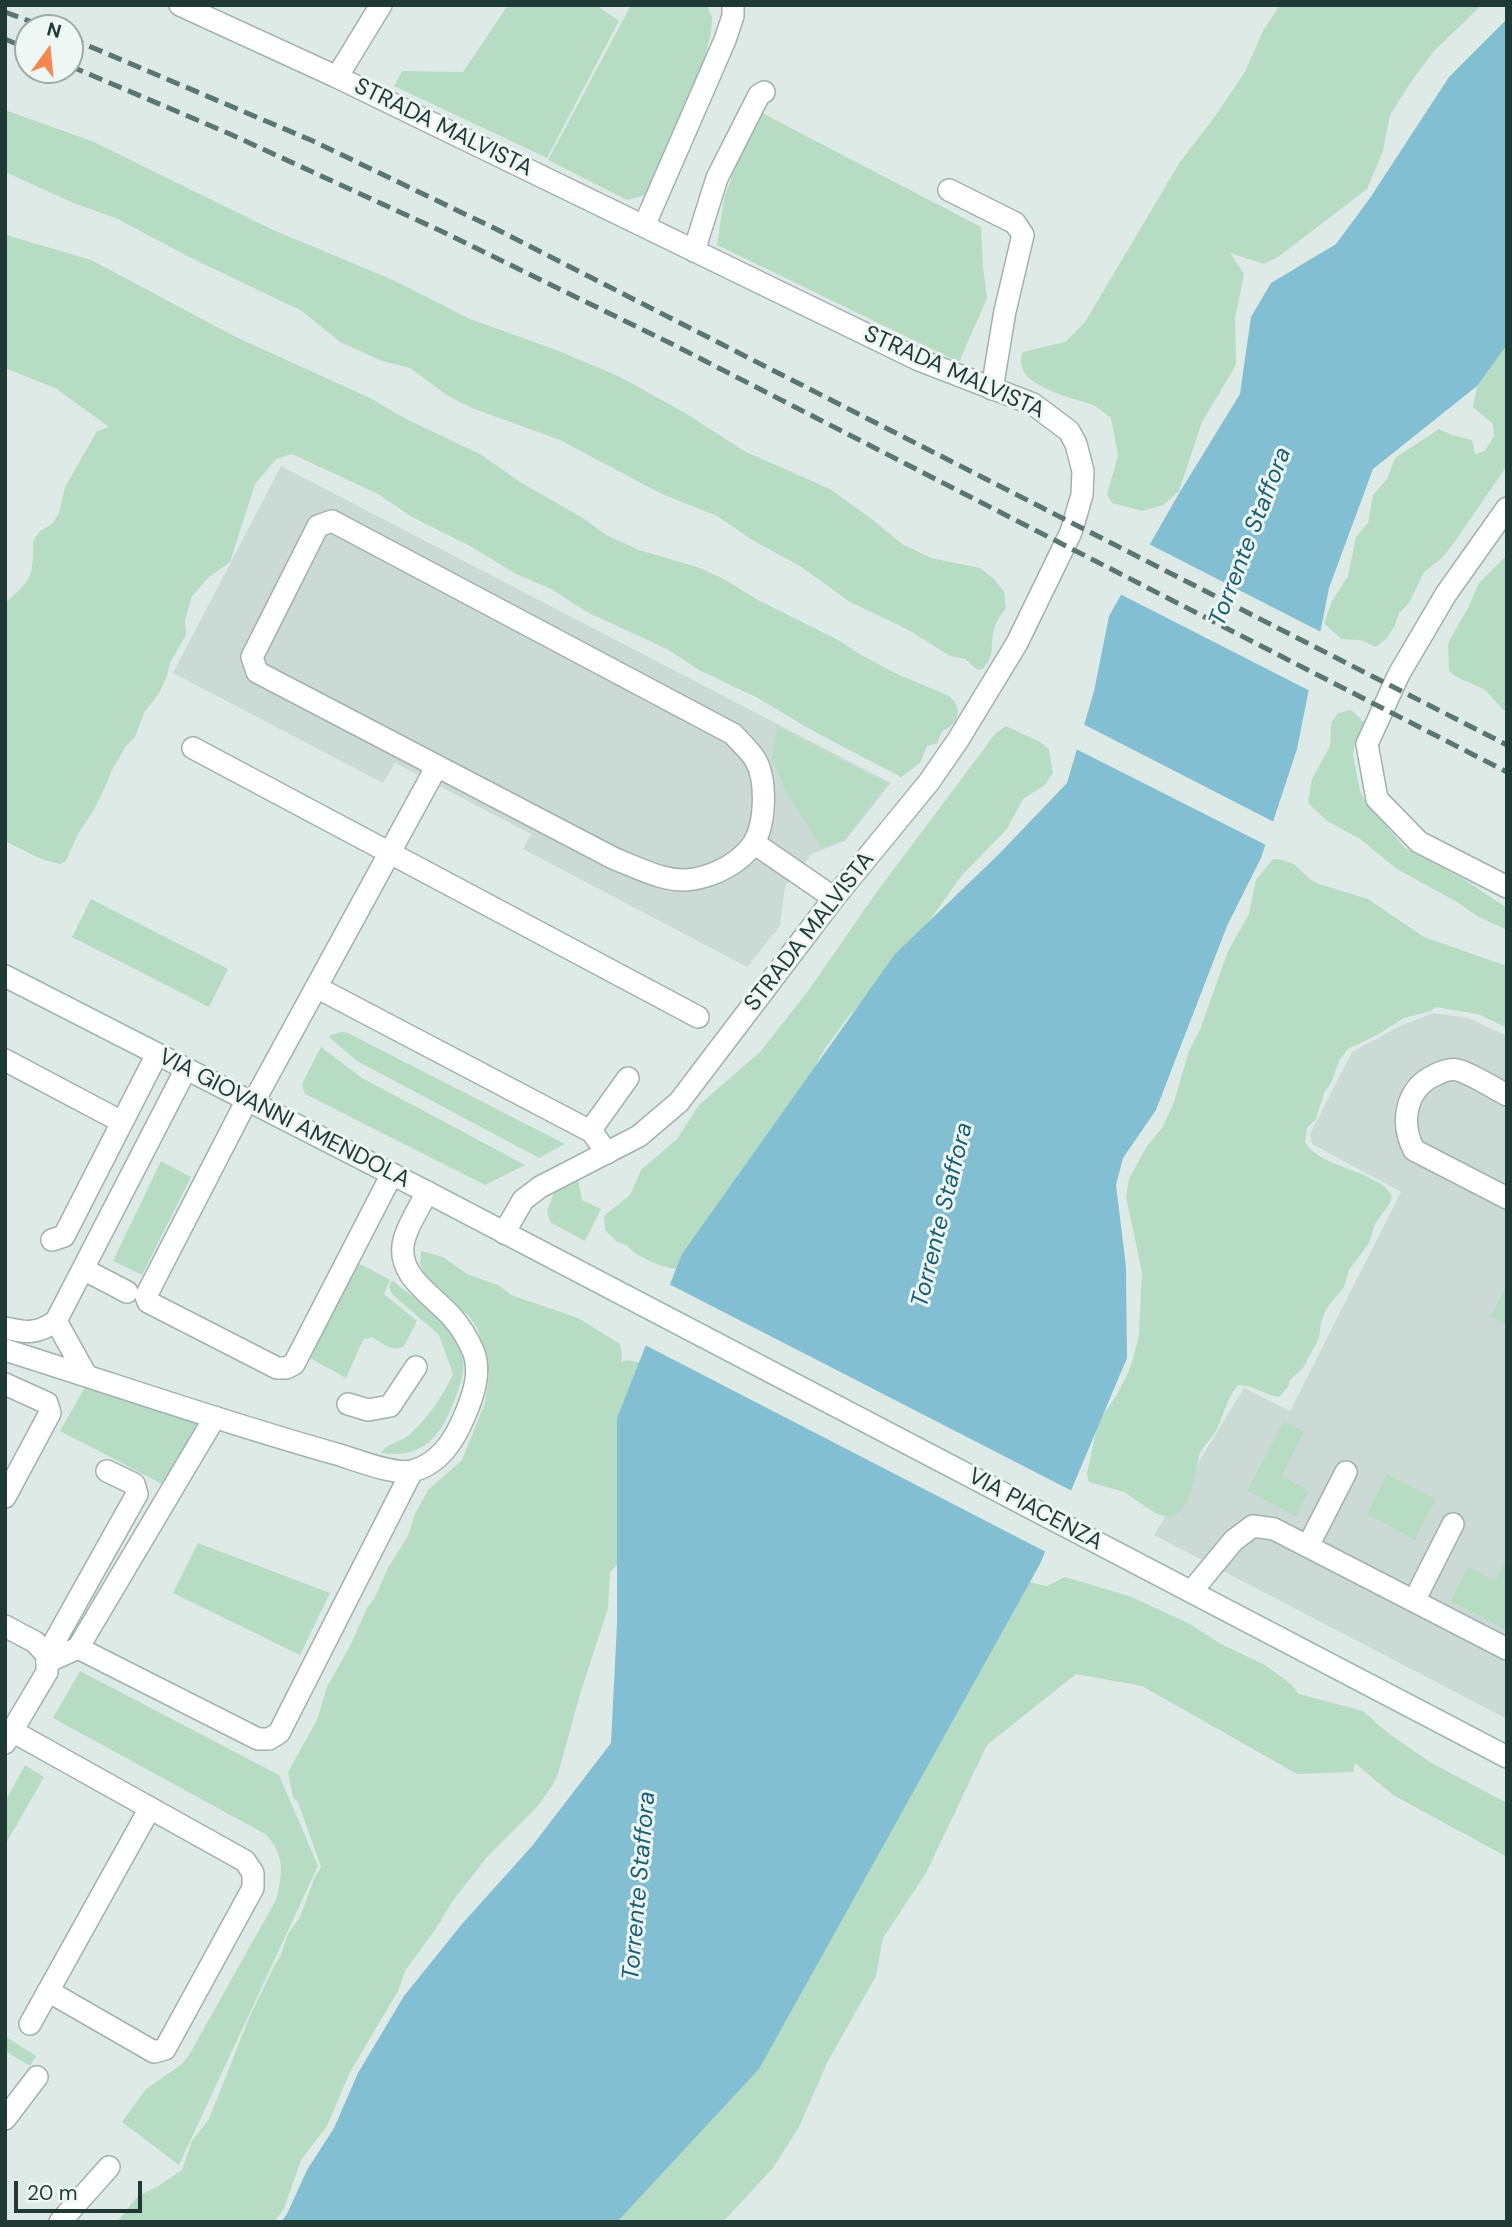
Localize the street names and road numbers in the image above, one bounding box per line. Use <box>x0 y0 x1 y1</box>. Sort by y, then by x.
street label: STRADA MALVISTA <box>349 73 537 183</box>
street label: STRADA MALVISTA <box>859 321 1049 425</box>
street label: STRADA MALVISTA <box>739 847 881 1017</box>
street label: VIA GIOVANNI AMENDOLA <box>154 1044 414 1194</box>
street label: VIA PIACENZA <box>963 1463 1107 1557</box>

